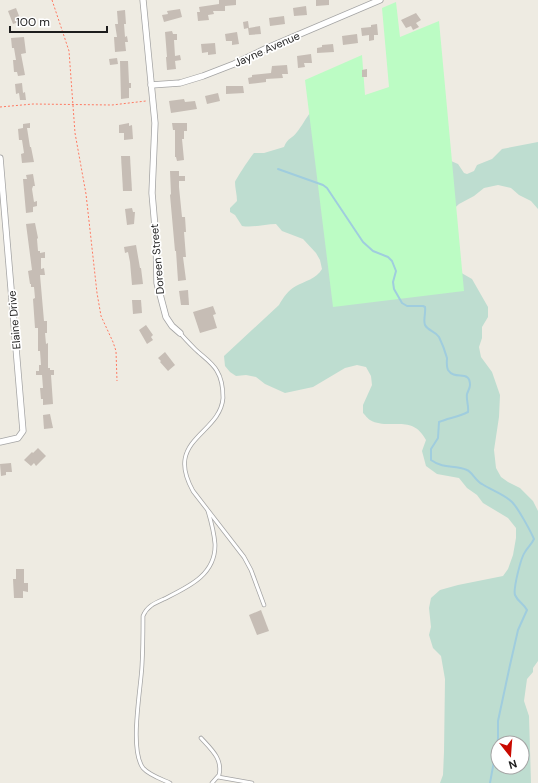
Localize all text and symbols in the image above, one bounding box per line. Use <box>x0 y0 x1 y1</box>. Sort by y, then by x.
scale bar <box>10 8 107 34</box>
text: 100 m <box>16 14 50 30</box>
street label: Jayne Avenue <box>232 28 302 70</box>
street label: Doreen Street <box>147 223 167 295</box>
street label: Elaine Drive <box>4 290 24 350</box>
north arrow <box>490 735 530 775</box>
text: N <box>507 757 519 772</box>

